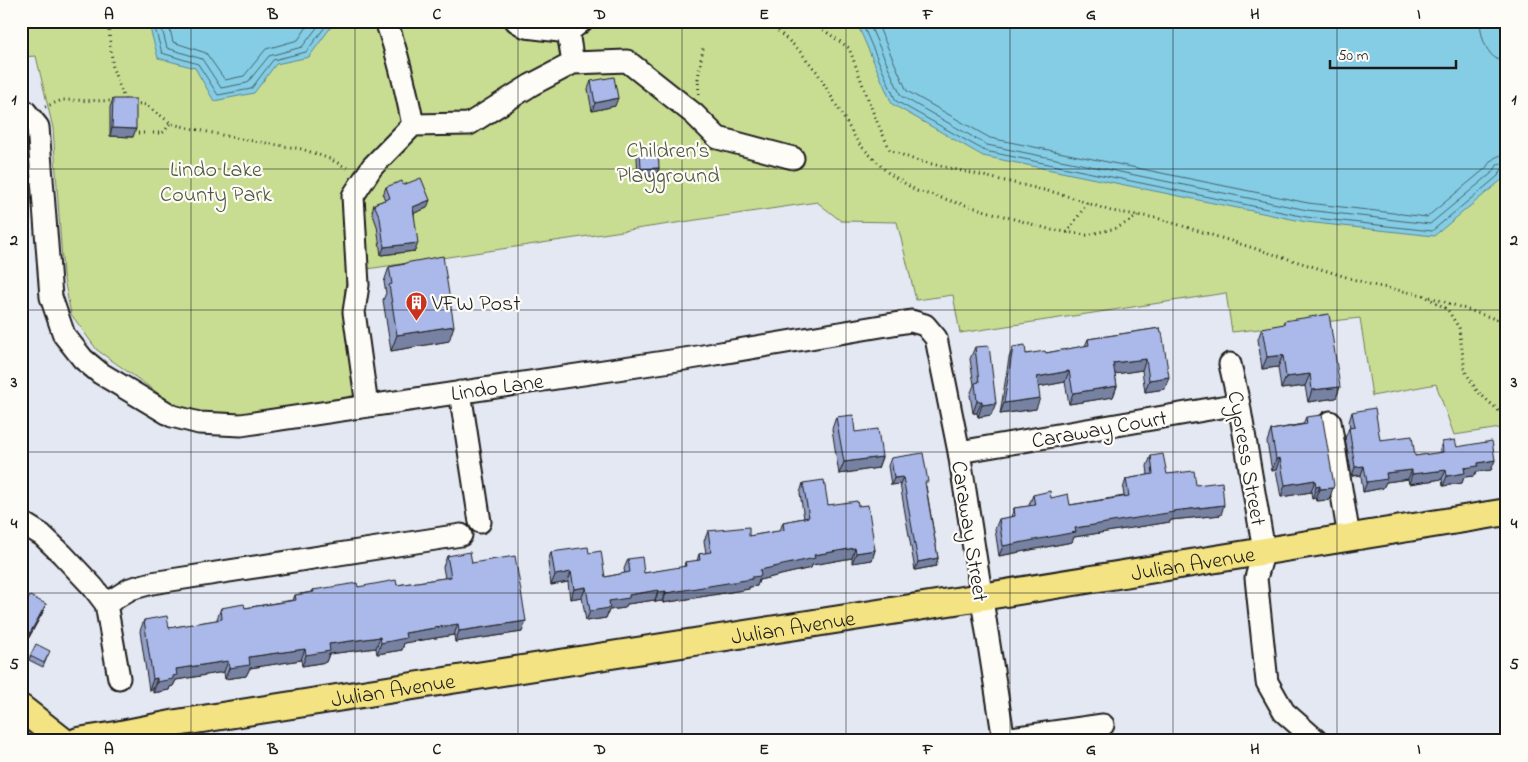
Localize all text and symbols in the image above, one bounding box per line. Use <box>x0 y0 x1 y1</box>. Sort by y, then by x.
text: A <box>104 3 114 27</box>
text: B <box>267 3 279 27</box>
text: C <box>433 3 442 27</box>
text: D <box>593 3 606 27</box>
text: E <box>759 3 769 27</box>
text: F <box>922 3 934 27</box>
text: G <box>1086 3 1096 27</box>
text: H <box>1250 3 1260 27</box>
text: I <box>1417 3 1421 27</box>
scale bar <box>1330 38 1457 70</box>
text: 50 m <box>1338 45 1369 67</box>
text: 1 <box>11 88 17 112</box>
text: 1 <box>1511 88 1517 112</box>
park label: Children’s Playground <box>616 136 720 194</box>
park label: Lindo Lake County Park <box>160 155 272 213</box>
text: 2 <box>9 229 18 253</box>
text: 2 <box>1509 229 1518 253</box>
place label: VFW Post <box>431 289 521 321</box>
building icon: VFW Post <box>404 290 428 321</box>
street label: Lindo Lane <box>449 367 546 411</box>
text: 3 <box>10 371 18 395</box>
text: 3 <box>1510 371 1518 395</box>
street label: Cypress Street <box>1216 389 1273 529</box>
street label: Caraway Court <box>1029 403 1171 460</box>
street label: Caraway Street <box>940 459 995 605</box>
text: 4 <box>10 512 18 536</box>
text: 4 <box>1510 512 1518 536</box>
street label: Julian Avenue <box>1129 540 1258 592</box>
street label: Julian Avenue <box>729 604 858 655</box>
text: 5 <box>9 653 19 677</box>
text: 5 <box>1509 653 1519 677</box>
street label: Julian Avenue <box>329 667 458 718</box>
text: A <box>104 738 114 762</box>
text: B <box>267 738 279 762</box>
text: C <box>433 738 442 762</box>
text: D <box>593 738 606 762</box>
text: E <box>759 738 769 762</box>
text: F <box>922 738 934 762</box>
text: G <box>1086 738 1096 762</box>
text: H <box>1250 738 1260 762</box>
text: I <box>1417 738 1421 762</box>

